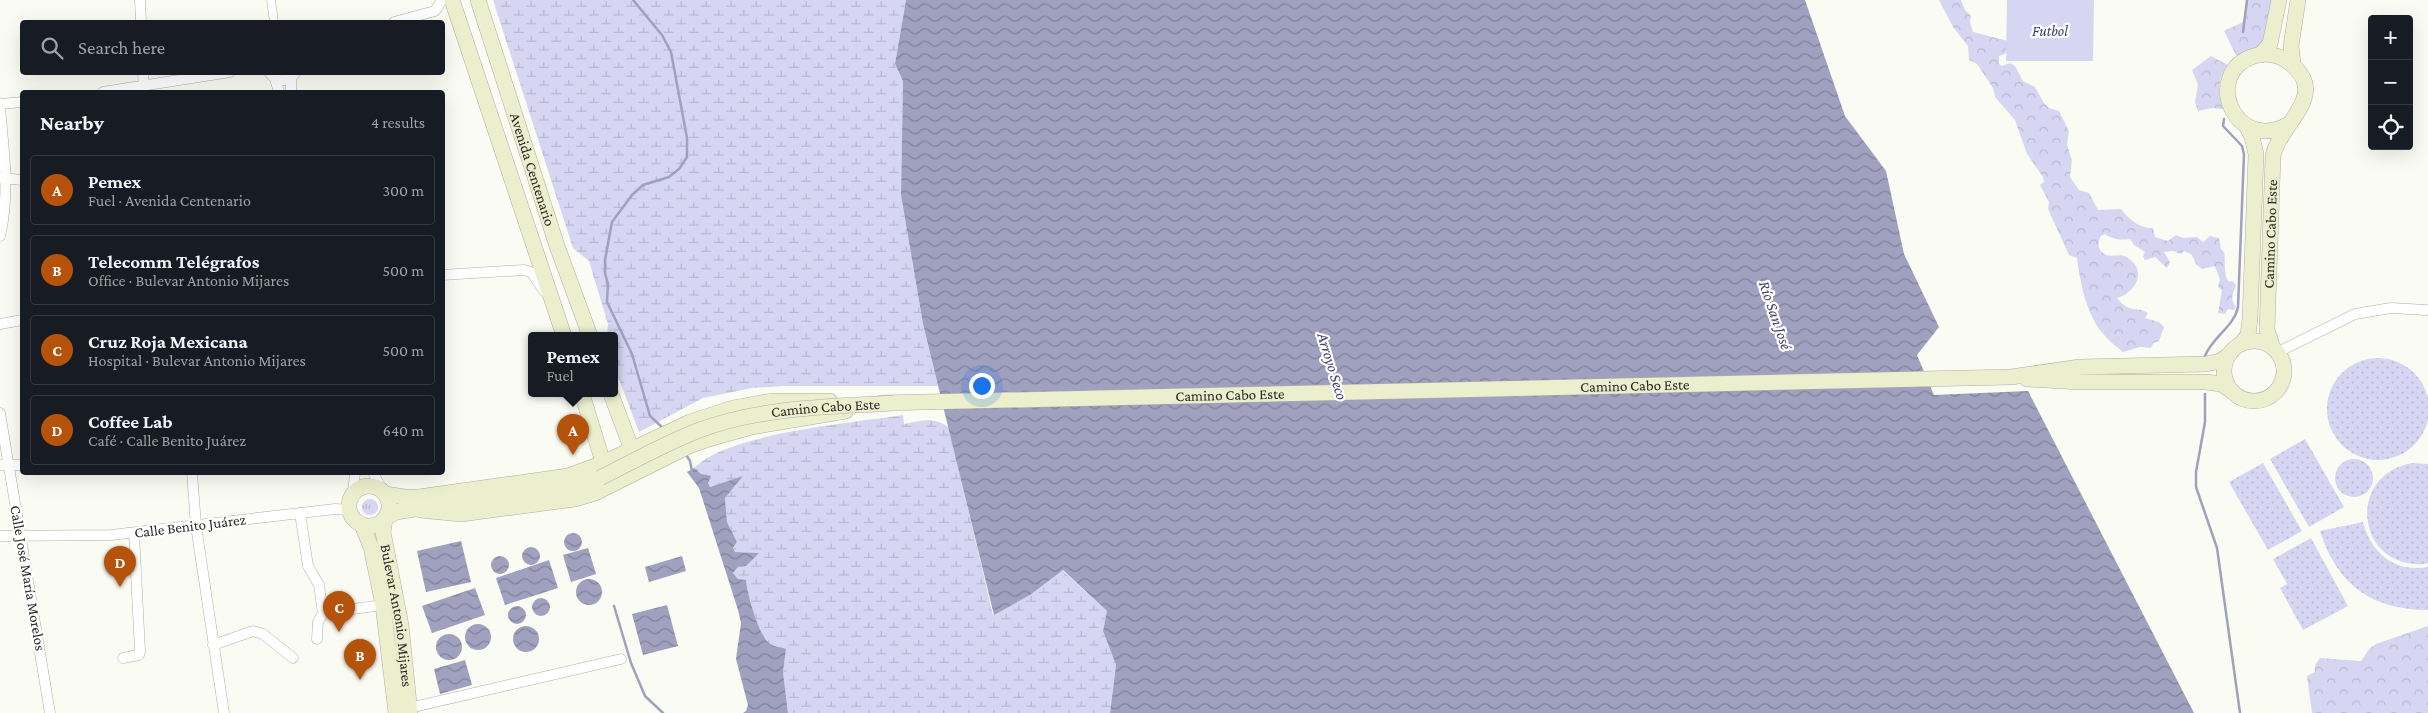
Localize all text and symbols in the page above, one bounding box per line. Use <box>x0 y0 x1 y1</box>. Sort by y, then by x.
map controls <box>2368 15 2413 150</box>
button: + <box>2368 15 2413 60</box>
search box <box>20 20 445 75</box>
park label: Futbol <box>2032 23 2068 39</box>
icon: search <box>38 34 66 62</box>
text: Search here <box>78 37 165 58</box>
button: − <box>2368 60 2413 105</box>
button: locate <box>2368 105 2413 150</box>
text: Nearby <box>40 111 104 135</box>
street label: Avenida Centenario <box>507 111 558 228</box>
text: 4 results <box>371 114 425 131</box>
text: Pemex <box>88 171 141 192</box>
street label: Camino Cabo Este <box>2260 179 2280 289</box>
text: A <box>52 182 62 199</box>
text: 300 m <box>382 182 424 199</box>
text: Fuel · Avenida Centenario <box>88 192 251 209</box>
text: Telecomm Telégrafos <box>88 251 260 272</box>
text: B <box>52 262 62 279</box>
text: 500 m <box>383 262 424 279</box>
text: Office · Bulevar Antonio Mijares <box>88 272 289 289</box>
water label: Río San José <box>1755 279 1796 353</box>
water label: Arroyo Seco <box>1313 330 1351 402</box>
text: Cruz Roja Mexicana <box>88 331 248 352</box>
popup <box>528 332 618 397</box>
text: C <box>52 342 62 359</box>
text: 500 m <box>383 342 424 359</box>
text: Pemex <box>546 346 600 367</box>
text: Hospital · Bulevar Antonio Mijares <box>88 352 306 369</box>
text: Fuel <box>546 367 574 384</box>
your location <box>969 373 995 399</box>
street label: Camino Cabo Este <box>1580 376 1690 395</box>
street label: Camino Cabo Este <box>1175 386 1285 404</box>
street label: Camino Cabo Este <box>770 396 881 420</box>
text: Coffee Lab <box>88 411 173 432</box>
pin: A <box>557 414 589 455</box>
text: D <box>51 422 63 439</box>
text: 640 m <box>383 422 424 439</box>
text: Café · Calle Benito Juárez <box>88 432 246 449</box>
street label: Calle José María Morelos <box>6 504 49 652</box>
street label: Calle Benito Juárez <box>133 511 247 542</box>
street label: Bulevar Antonio Mijares <box>378 543 415 688</box>
pin: D <box>104 546 136 587</box>
pin: C <box>323 591 355 632</box>
pin: B <box>344 639 376 680</box>

